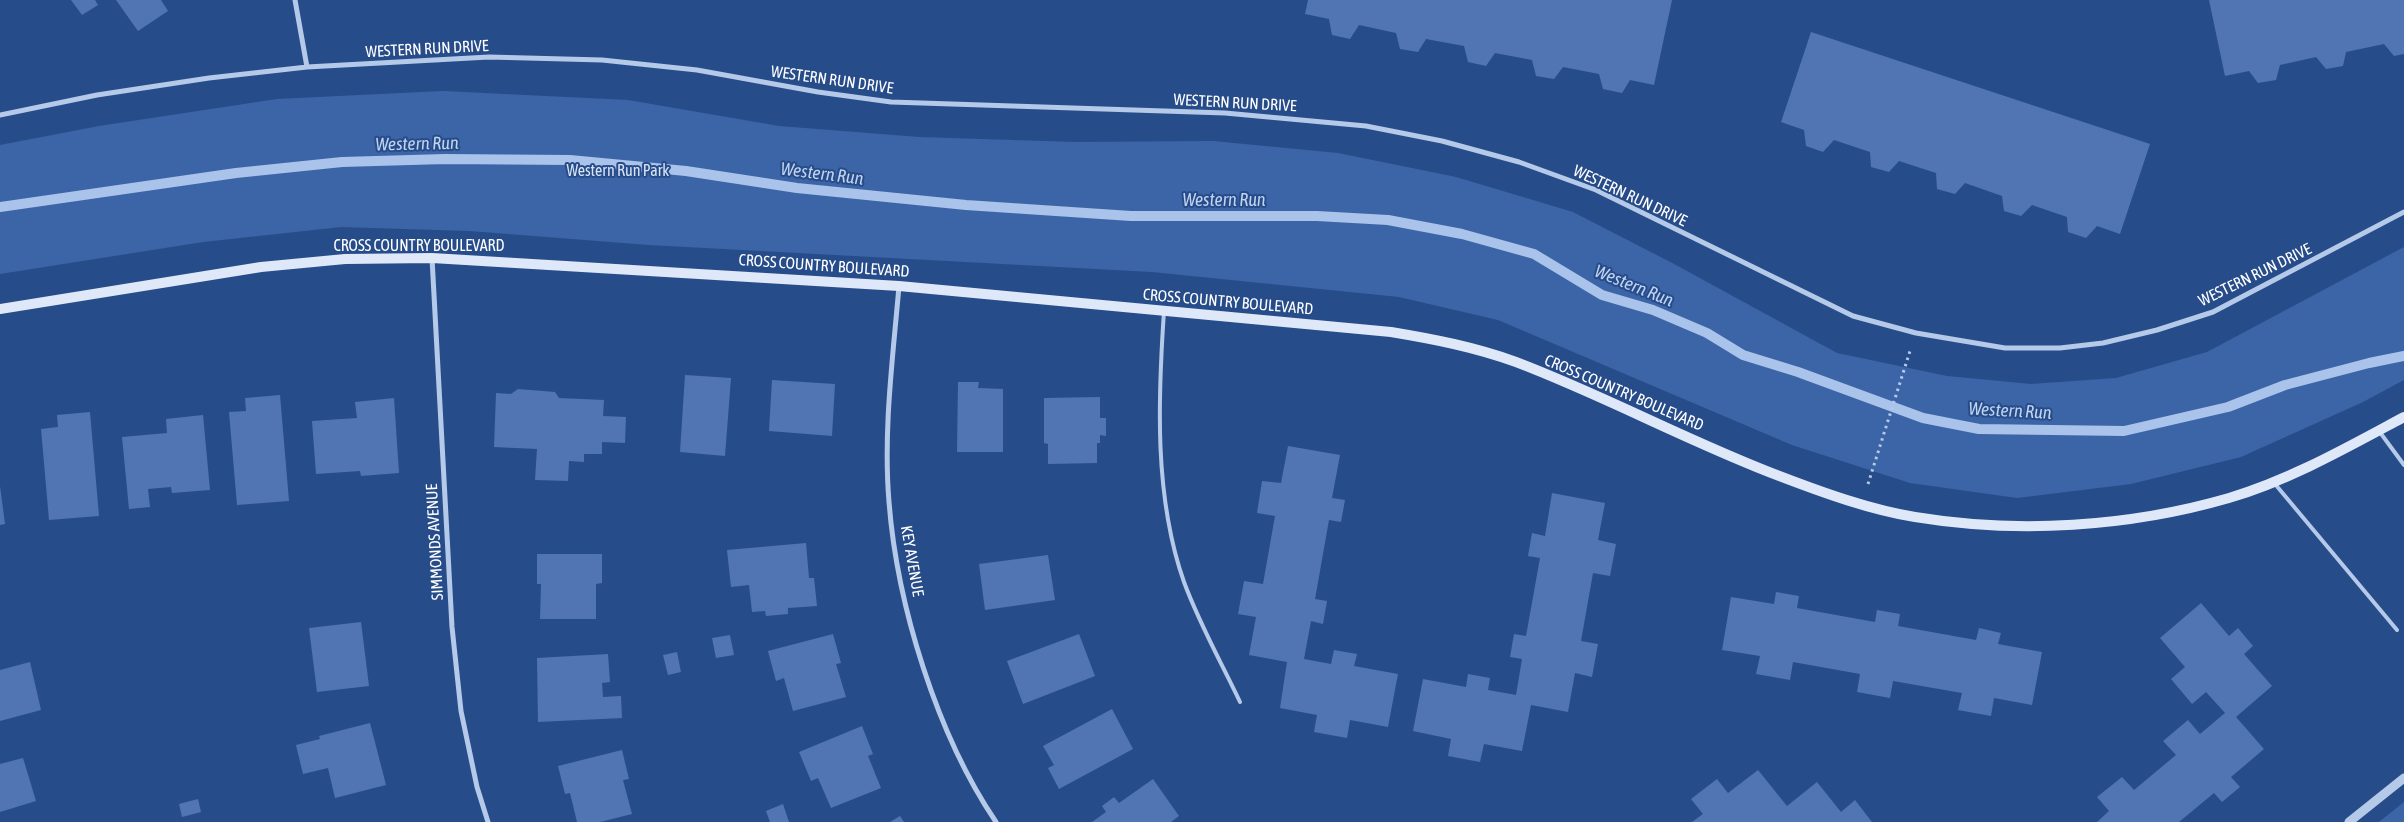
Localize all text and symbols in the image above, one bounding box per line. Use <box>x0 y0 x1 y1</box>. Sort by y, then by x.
street label: WESTERN RUN DRIVE <box>365 36 489 62</box>
street label: WESTERN RUN DRIVE <box>770 62 894 98</box>
street label: WESTERN RUN DRIVE <box>1173 90 1297 116</box>
water label: Western Run <box>375 132 459 156</box>
water label: Western Run <box>779 158 865 190</box>
park label: Western Run Park <box>567 161 669 181</box>
street label: WESTERN RUN DRIVE <box>1570 161 1690 231</box>
water label: Western Run <box>1182 189 1266 211</box>
street label: CROSS COUNTRY BOULEVARD <box>334 236 504 256</box>
street label: WESTERN RUN DRIVE <box>2195 239 2315 311</box>
street label: CROSS COUNTRY BOULEVARD <box>738 250 910 282</box>
water label: Western Run <box>1591 260 1677 312</box>
street label: CROSS COUNTRY BOULEVARD <box>1142 285 1314 319</box>
street label: CROSS COUNTRY BOULEVARD <box>1542 351 1706 435</box>
water label: Western Run <box>1968 398 2052 424</box>
street label: SIMMONDS AVENUE <box>422 483 448 601</box>
street label: KEY AVENUE <box>896 524 928 598</box>

